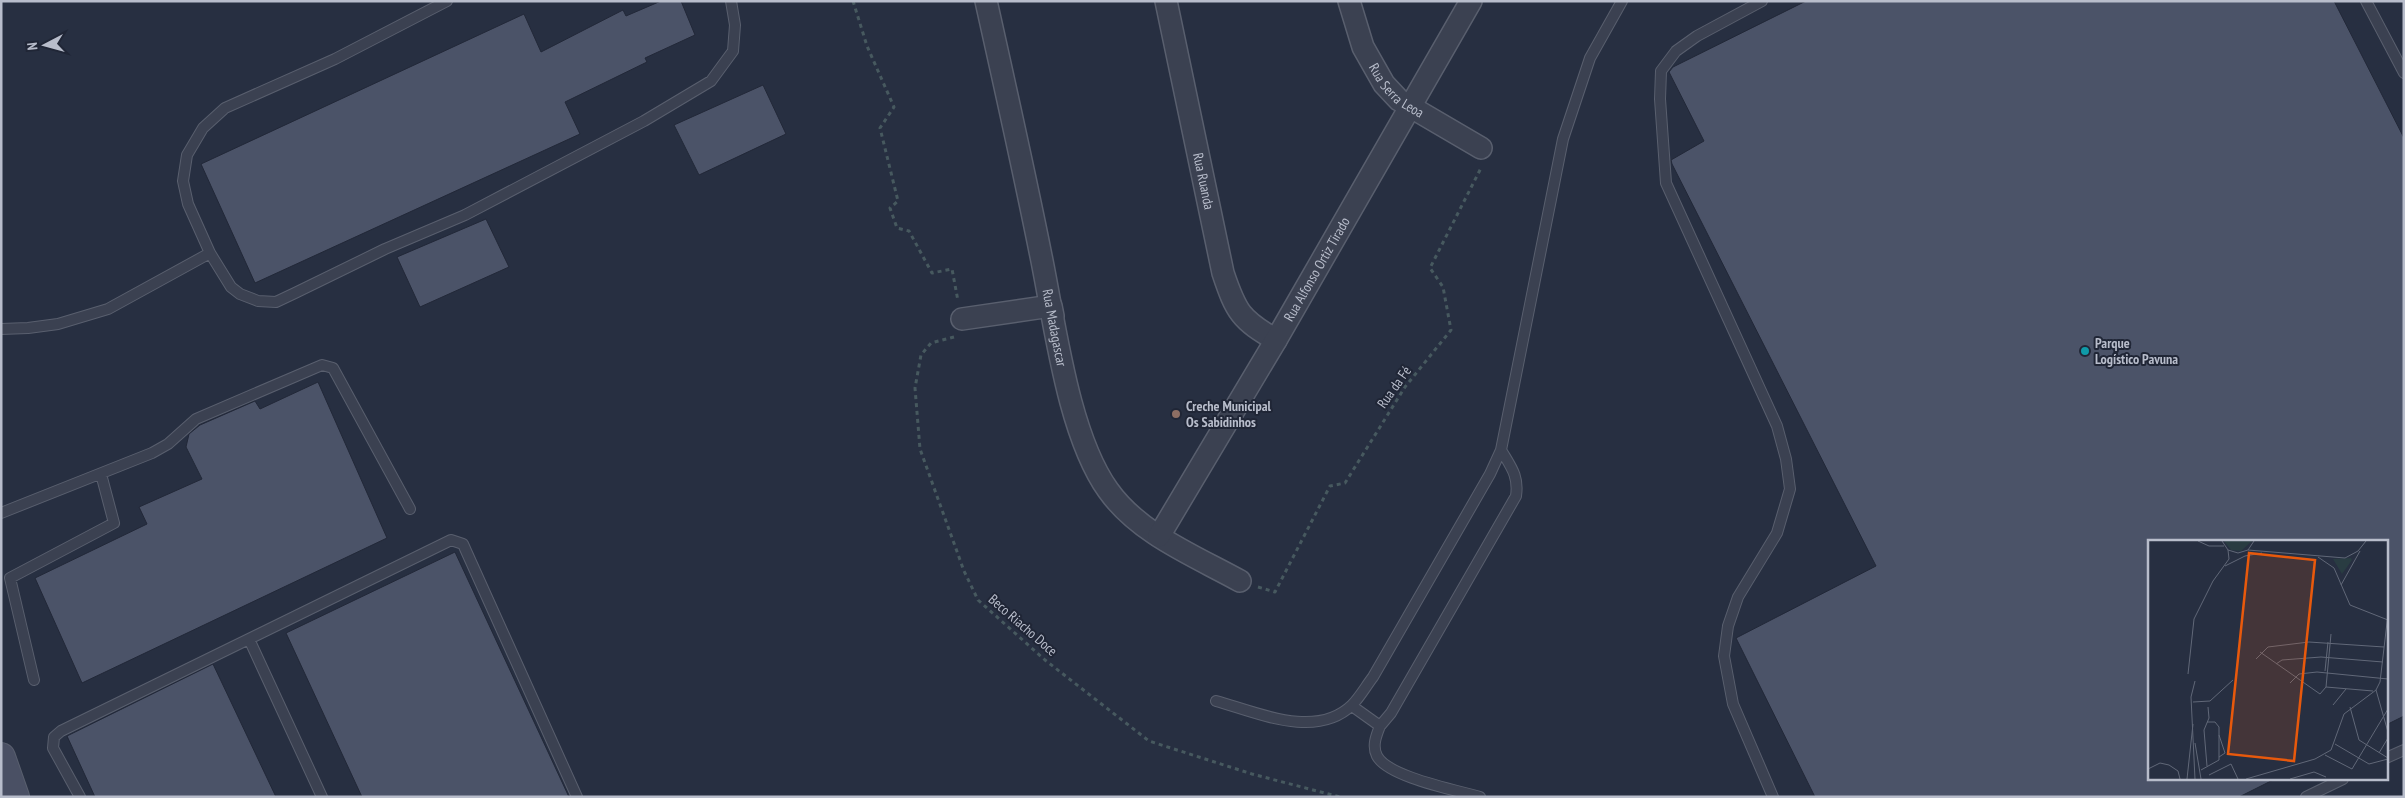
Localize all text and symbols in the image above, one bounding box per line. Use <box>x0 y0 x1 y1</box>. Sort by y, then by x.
north arrow <box>20 20 70 70</box>
text: N <box>23 42 41 51</box>
street label: Rua Serra Leoa <box>1365 60 1427 122</box>
street label: Rua Ruanda <box>1189 151 1218 211</box>
street label: Rua Alfonso Ortiz Tirado <box>1280 214 1354 325</box>
street label: Rua Madagascar <box>1038 287 1071 368</box>
place label: Parque Logístico Pavuna <box>2095 334 2178 368</box>
marker: Parque Logístico Pavuna <box>2079 345 2091 357</box>
street label: Rua da Fé <box>1373 362 1415 412</box>
place label: Creche Municipal Os Sabidinhos <box>1186 397 1271 431</box>
marker: Creche Municipal Os Sabidinhos <box>1170 408 1182 420</box>
inset map <box>2148 540 2388 780</box>
street label: Beco Riacho Doce <box>985 590 1061 660</box>

